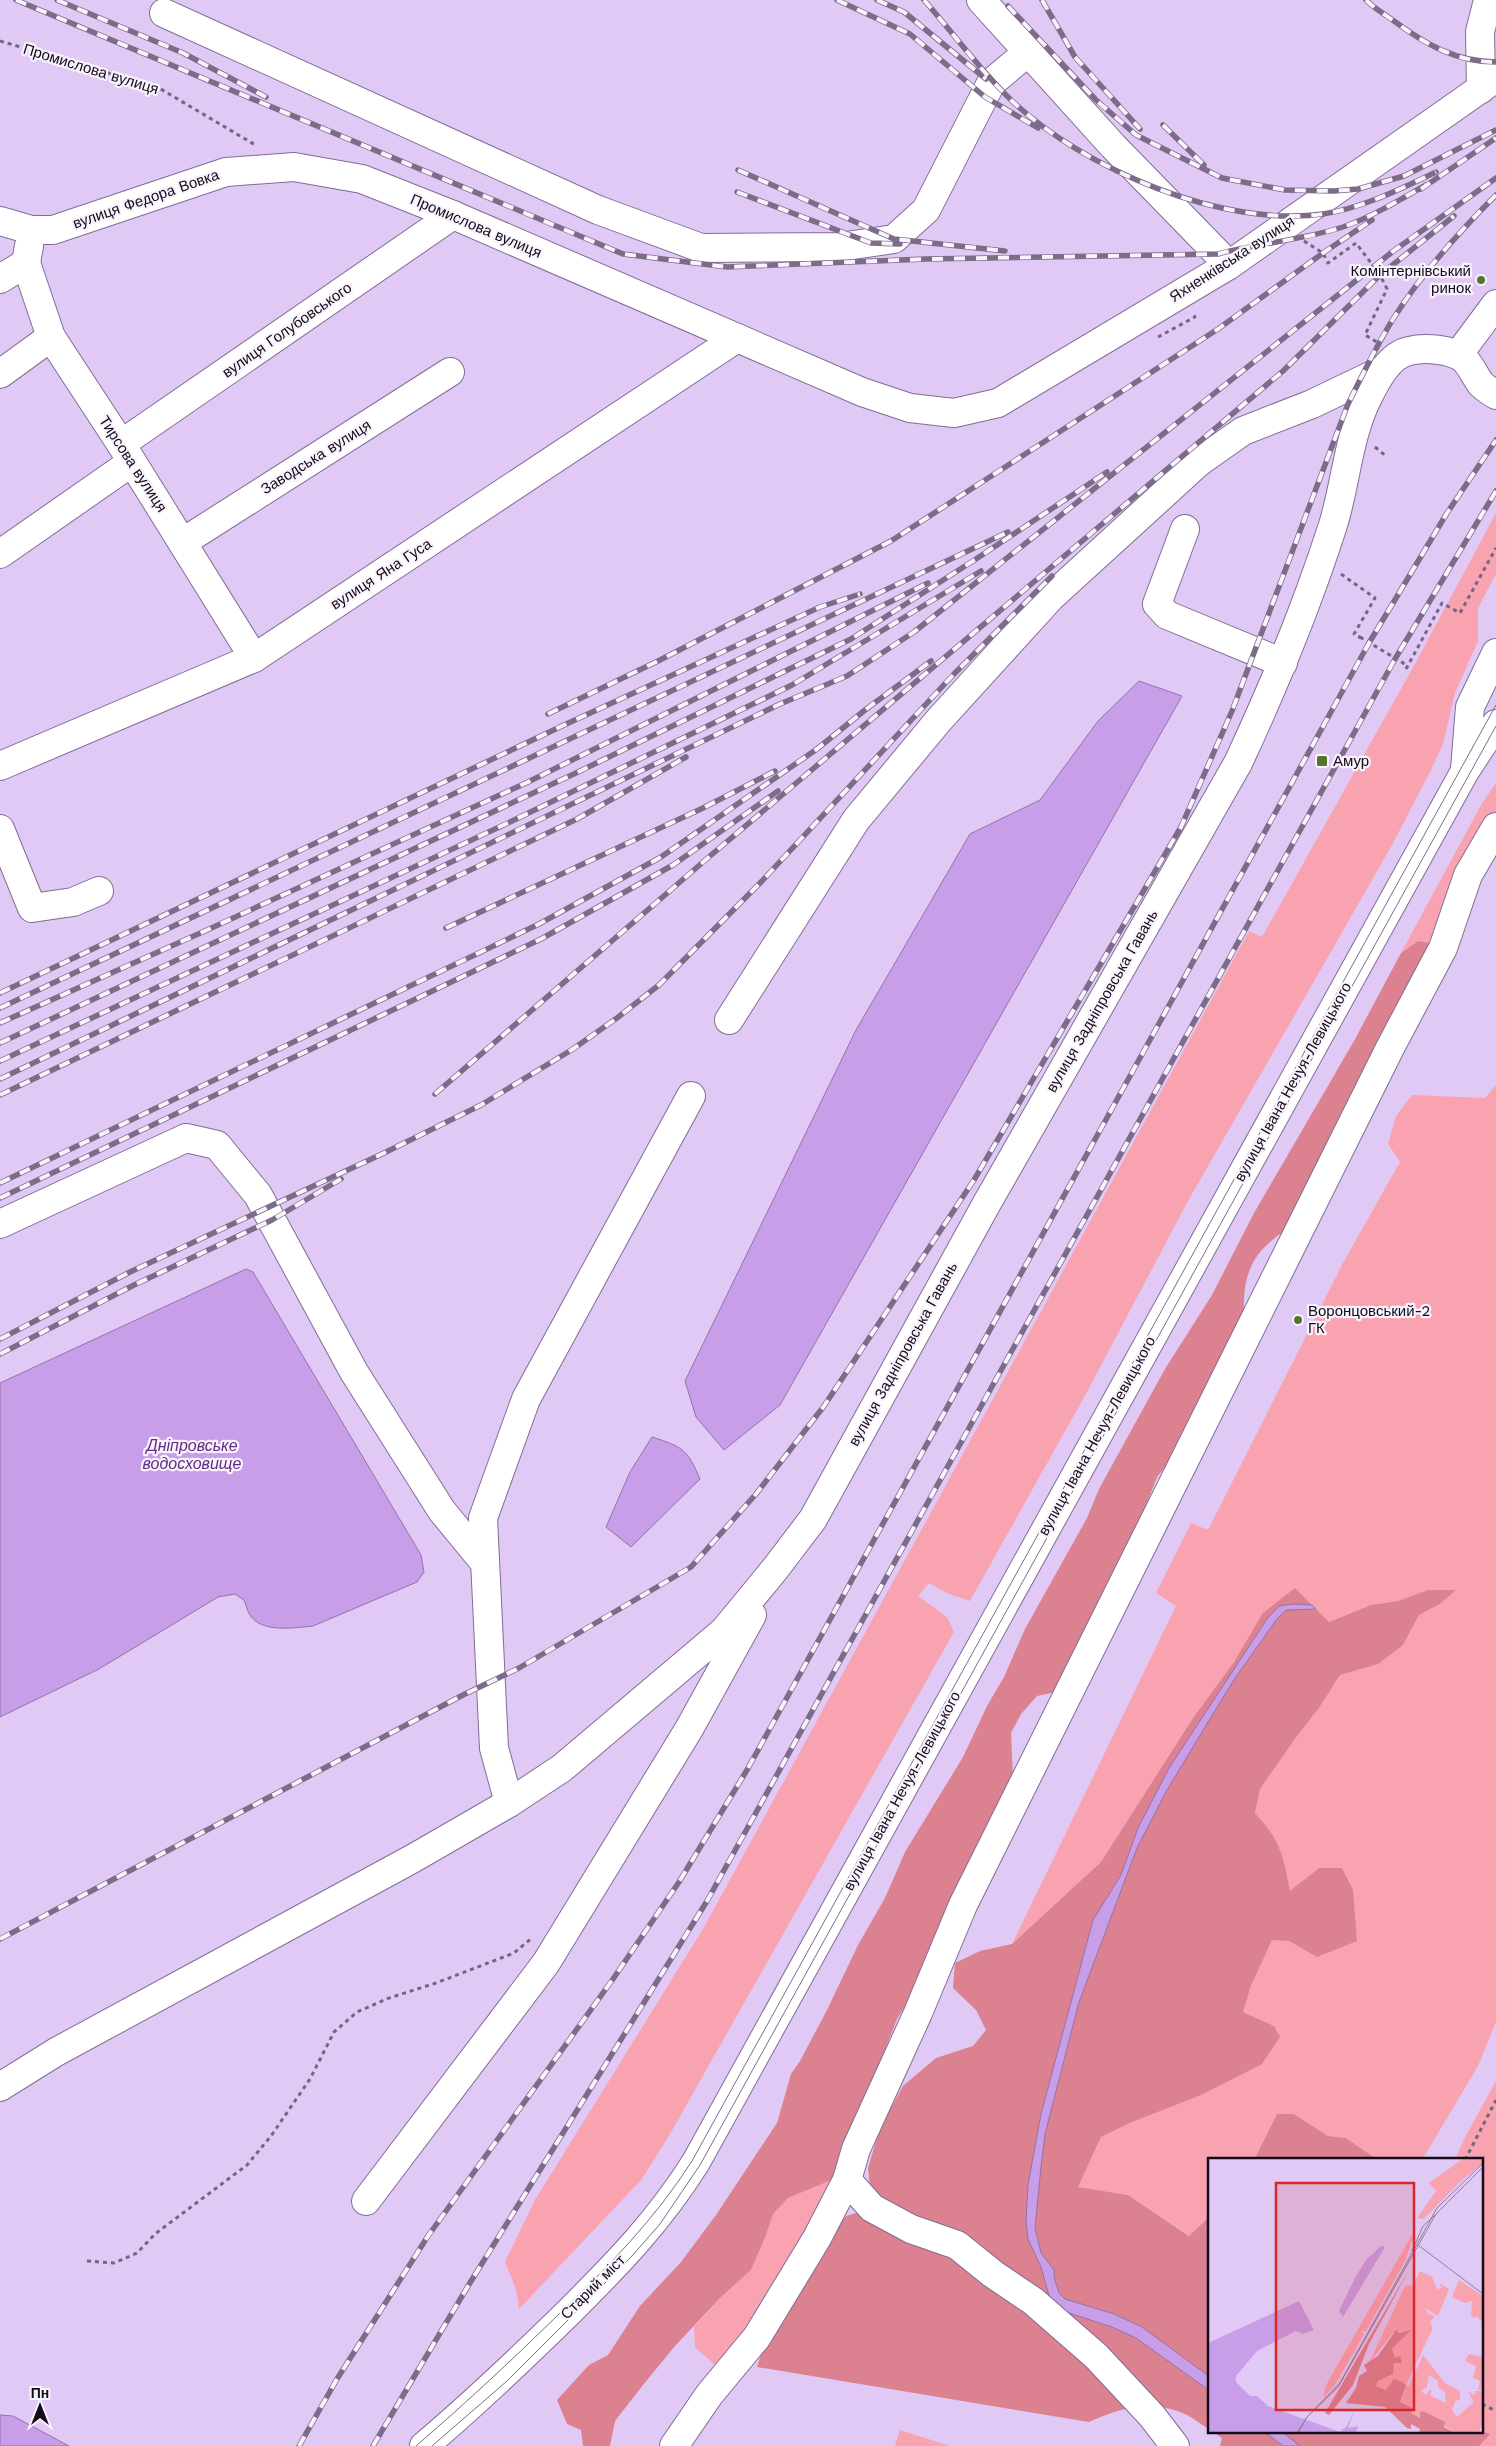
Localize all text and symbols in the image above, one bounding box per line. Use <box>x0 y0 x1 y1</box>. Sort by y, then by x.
street label: Промислова вулиця <box>21 40 161 98</box>
street label: вулиця Федора Вовка <box>70 165 222 233</box>
street label: Промислова вулиця <box>408 190 544 262</box>
street label: Яхненківська вулиця <box>1166 212 1298 306</box>
place label: Комінтернівський ринок <box>1351 262 1471 297</box>
marker: Комінтернівський ринок <box>1475 274 1487 286</box>
street label: вулиця Голубовського <box>219 278 355 382</box>
street label: Тирсова вулиця <box>95 412 171 516</box>
street label: Заводська вулиця <box>258 416 374 498</box>
street label: вулиця Яна Гуса <box>327 534 435 613</box>
place label: Амур <box>1333 752 1369 770</box>
marker: Амур <box>1315 754 1329 768</box>
street label: вулиця Задніпровська Гавань <box>1042 906 1162 1095</box>
street label: вулиця Івана Нечуя-Левицького <box>1231 979 1355 1185</box>
street label: вулиця Задніпровська Гавань <box>845 1259 961 1449</box>
place label: Воронцовський-2 ГК <box>1308 1302 1430 1337</box>
marker: Воронцовський-2 ГК <box>1292 1314 1304 1326</box>
street label: вулиця Івана Нечуя-Левицького <box>1035 1333 1159 1539</box>
water label: Дніпровське водосховище <box>143 1436 241 1473</box>
street label: вулиця Івана Нечуя-Левицького <box>840 1688 964 1894</box>
inset map <box>1208 2158 1484 2434</box>
street label: Старий міст <box>557 2251 629 2323</box>
north arrow <box>15 2381 65 2431</box>
text: Пн <box>31 2385 49 2401</box>

